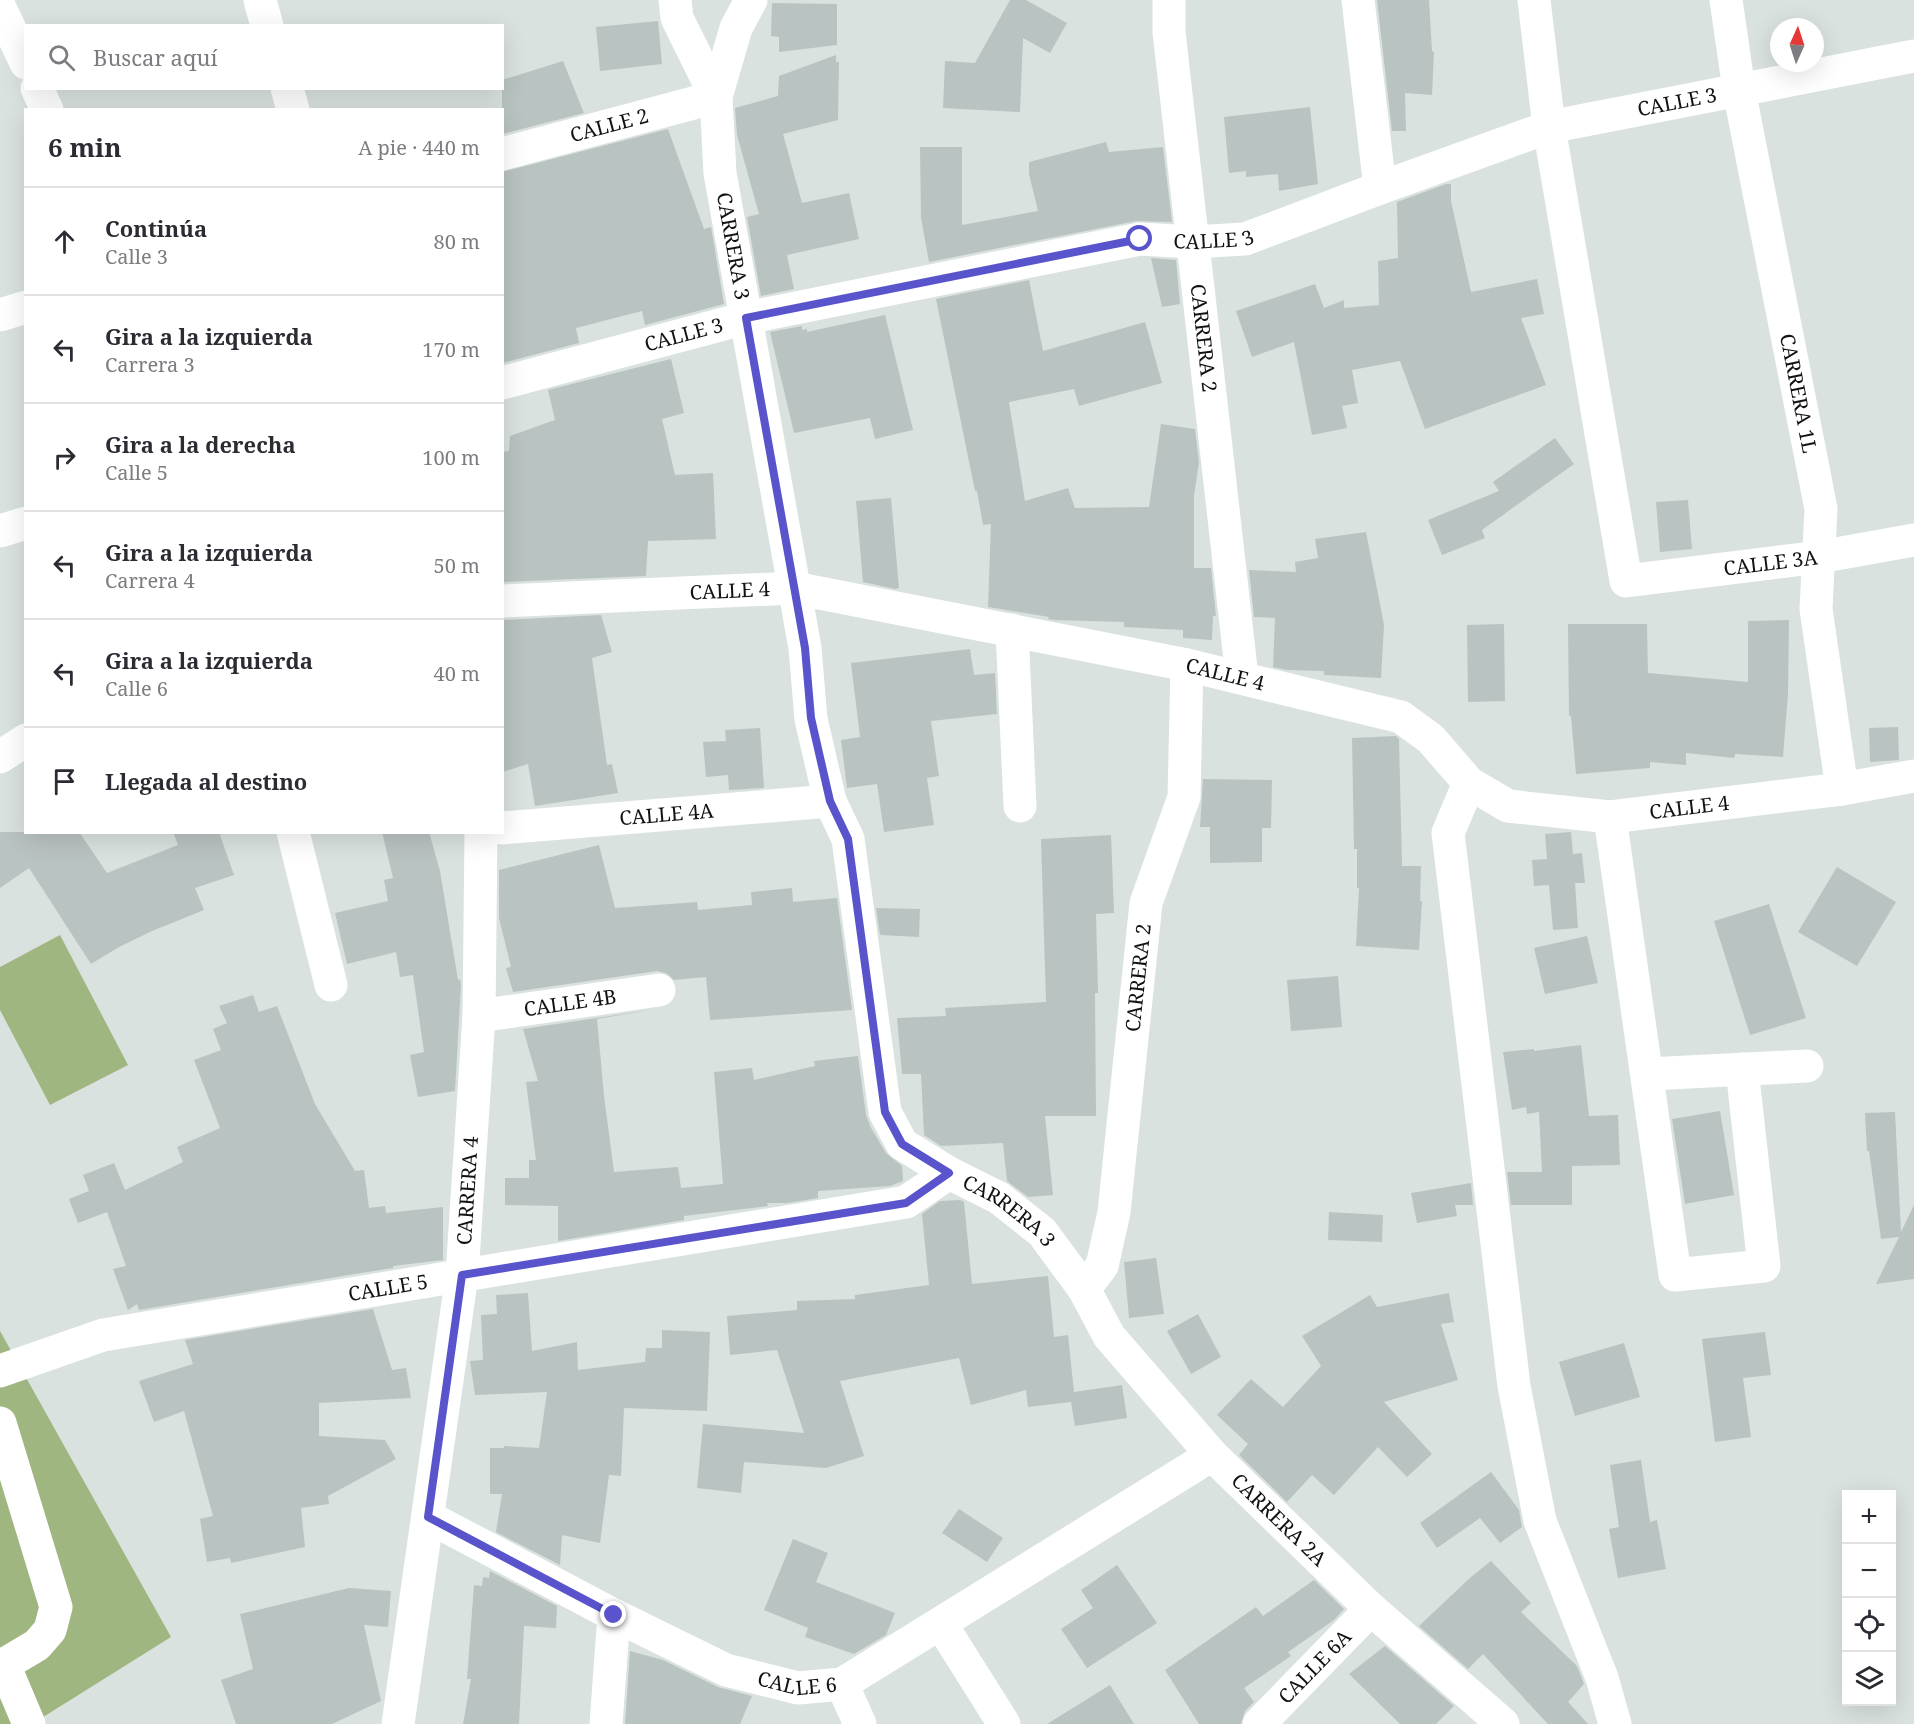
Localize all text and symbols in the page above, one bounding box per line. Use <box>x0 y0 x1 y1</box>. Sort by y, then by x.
north arrow <box>1770 18 1824 72</box>
search box <box>24 24 504 90</box>
icon: search <box>45 41 78 74</box>
text: Buscar aquí <box>93 42 217 72</box>
street label: CALLE 3 <box>1635 81 1719 122</box>
street label: CALLE 2 <box>567 102 651 148</box>
text: 6 min <box>48 129 122 165</box>
text: A pie · 440 m <box>358 134 480 161</box>
street label: CARRERA 3 <box>711 190 756 302</box>
text: Continúa <box>105 213 207 243</box>
street label: CALLE 3 <box>1173 223 1258 255</box>
icon: ahead <box>48 225 81 258</box>
route start <box>1126 225 1152 251</box>
text: 80 m <box>434 228 480 255</box>
text: Calle 3 <box>105 243 168 270</box>
street label: CARRERA 2 <box>1185 282 1224 394</box>
street label: CALLE 3 <box>641 311 726 357</box>
text: Gira a la izquierda <box>105 321 313 351</box>
street label: CARRERA 1L <box>1774 331 1824 455</box>
icon: left <box>48 333 81 366</box>
text: 170 m <box>422 336 480 363</box>
text: Carrera 3 <box>105 351 195 378</box>
text: Gira a la derecha <box>105 429 296 459</box>
icon: right <box>48 441 81 474</box>
text: 100 m <box>422 444 480 471</box>
text: Calle 5 <box>105 459 168 486</box>
text: Gira a la izquierda <box>105 537 313 567</box>
street label: CALLE 3A <box>1722 543 1820 582</box>
icon: left <box>48 549 81 582</box>
text: 50 m <box>434 552 480 579</box>
text: Carrera 4 <box>105 567 195 594</box>
street label: CALLE 4 <box>689 575 770 606</box>
text: Gira a la izquierda <box>105 645 313 675</box>
street label: CALLE 4 <box>1183 651 1267 696</box>
icon: left <box>48 657 81 690</box>
text: 40 m <box>434 660 480 687</box>
text: Calle 6 <box>105 675 168 702</box>
icon: arrive <box>48 765 81 798</box>
text: Llegada al destino <box>105 766 307 796</box>
street label: CALLE 4 <box>1648 789 1731 825</box>
street label: CALLE 4A <box>618 797 715 831</box>
street label: CARRERA 2 <box>1119 922 1157 1033</box>
street label: CALLE 4B <box>522 982 618 1022</box>
street label: CARRERA 4 <box>450 1136 484 1246</box>
street label: CARRERA 3 <box>958 1168 1062 1252</box>
street label: CALLE 5 <box>346 1267 430 1307</box>
street label: CARRERA 2A <box>1226 1467 1333 1573</box>
map controls <box>1842 1490 1896 1706</box>
button: + <box>1842 1490 1896 1544</box>
button: − <box>1842 1544 1896 1598</box>
button: locate <box>1842 1598 1896 1652</box>
route end <box>600 1601 626 1627</box>
street label: CALLE 6A <box>1272 1623 1358 1710</box>
button: layers <box>1842 1652 1896 1706</box>
street label: CALLE 6 <box>755 1664 838 1701</box>

